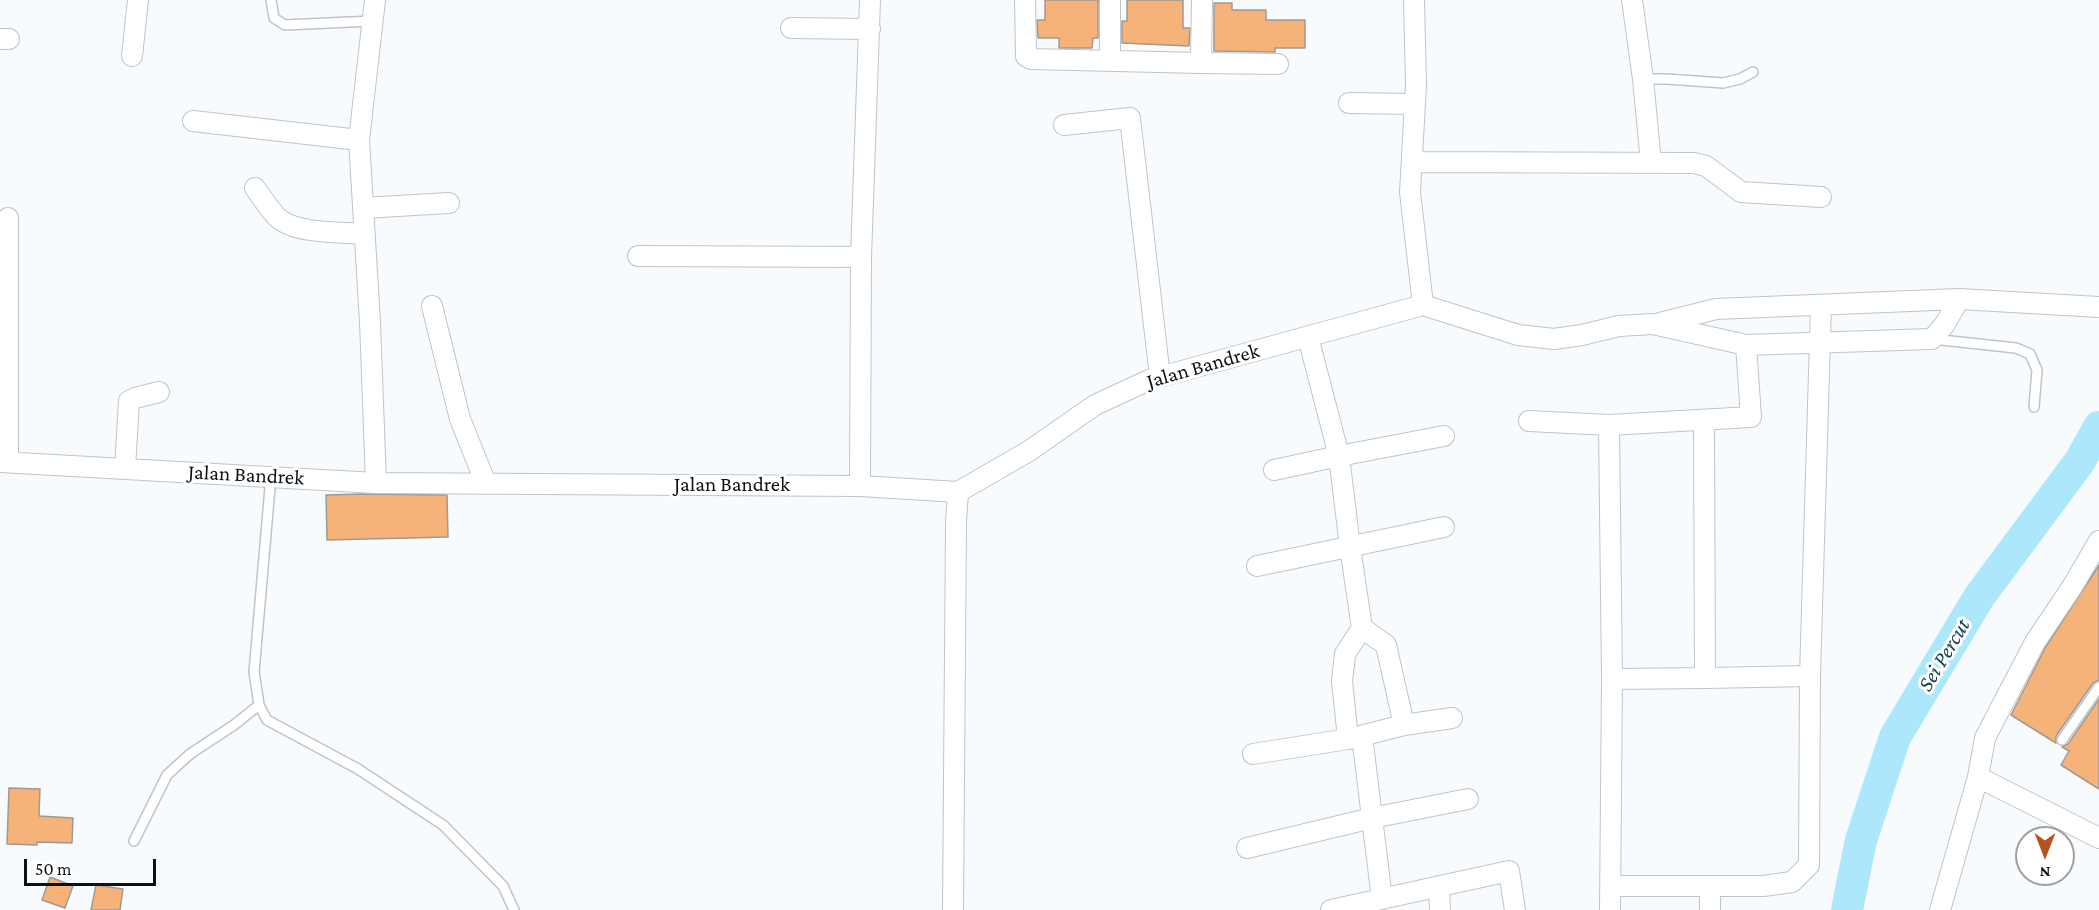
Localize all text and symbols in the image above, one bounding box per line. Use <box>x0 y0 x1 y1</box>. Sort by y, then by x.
street label: Jalan Bandrek <box>1144 338 1262 394</box>
street label: Jalan Bandrek <box>187 459 305 491</box>
street label: Jalan Bandrek <box>674 472 790 498</box>
water label: Sei Percut <box>1912 614 1976 696</box>
north arrow <box>2015 826 2075 886</box>
scale bar <box>27 847 159 885</box>
text: 50 m <box>35 859 72 879</box>
text: N <box>2040 864 2050 881</box>

